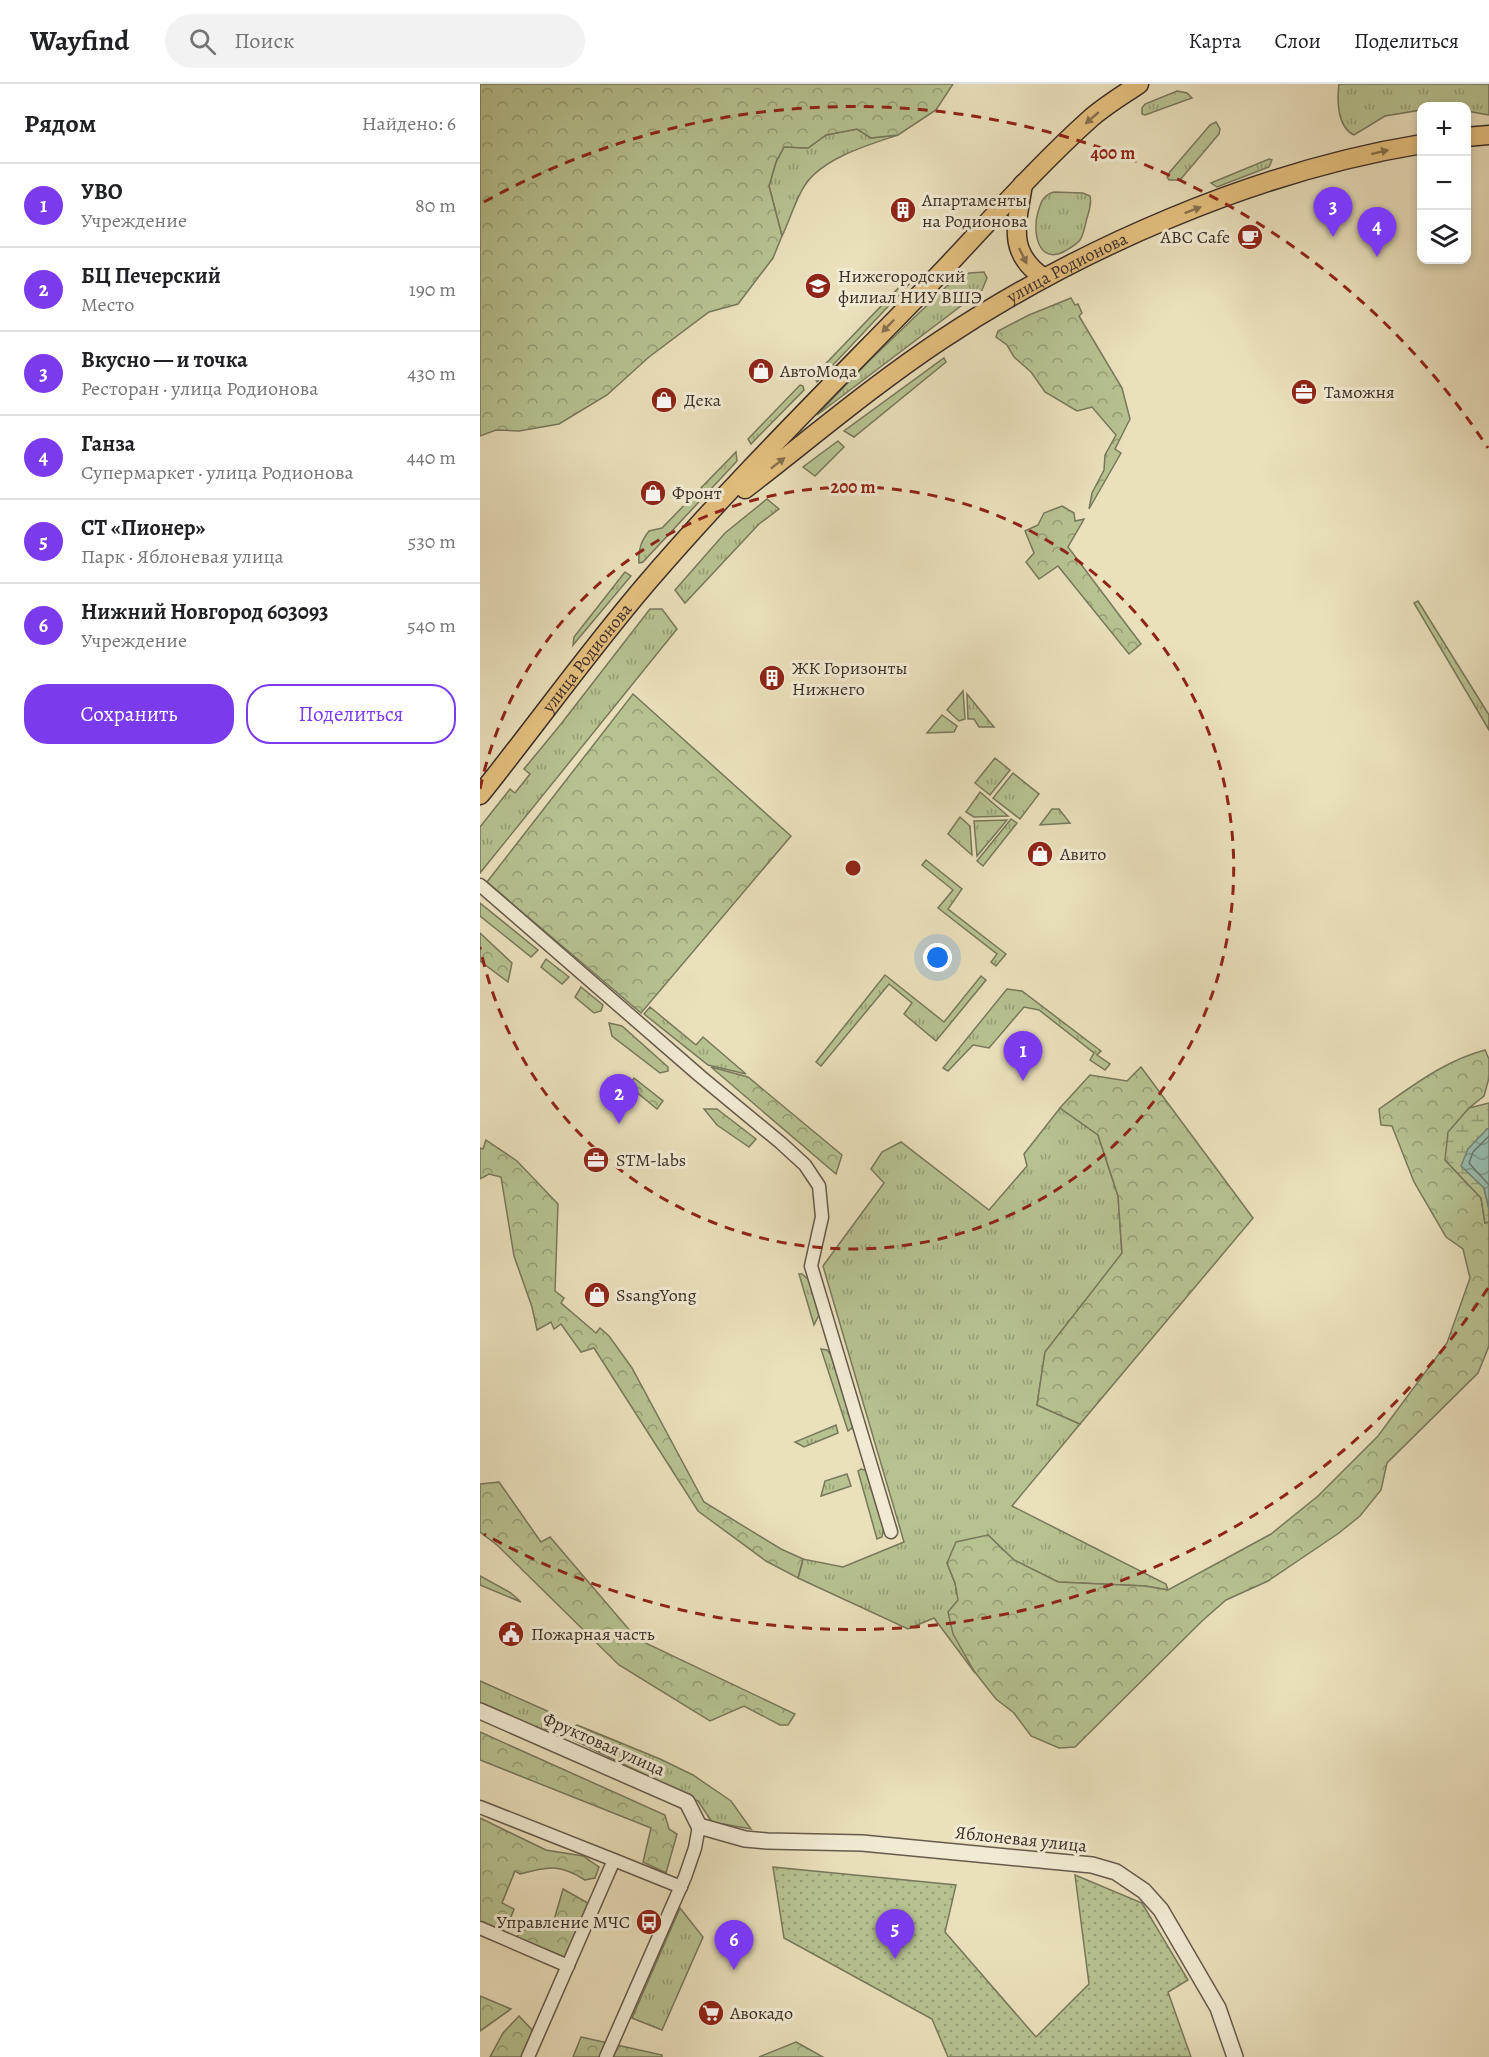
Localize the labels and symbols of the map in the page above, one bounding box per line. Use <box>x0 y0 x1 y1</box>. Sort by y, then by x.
one-way arrow <box>1085 111 1100 124</box>
text: 400 m <box>1091 141 1135 165</box>
one-way arrow <box>1371 147 1390 157</box>
place label: Апартаменты на Родионова <box>921 188 1028 233</box>
pin: 3 <box>1314 188 1352 237</box>
building icon: Апартаменты на Родионова <box>888 195 918 225</box>
one-way arrow <box>1184 205 1202 214</box>
pin: 4 <box>1358 208 1396 257</box>
cafe icon: АВС Cafe <box>1235 222 1265 252</box>
place label: АВС Cafe <box>1160 225 1230 249</box>
street label: улица Родионова <box>1001 226 1132 309</box>
one-way arrow <box>1018 247 1028 265</box>
place label: Нижегородский филиал НИУ ВШЭ <box>838 264 982 309</box>
school or university icon: Нижегородский филиал НИУ ВШЭ <box>803 271 833 301</box>
one-way arrow <box>881 319 895 334</box>
shop icon: АвтоМода <box>746 356 776 386</box>
place label: АвтоМода <box>779 359 858 383</box>
office icon: Таможня <box>1289 377 1319 407</box>
place label: Таможня <box>1324 380 1395 404</box>
shop icon: Дека <box>649 385 679 415</box>
place label: Дека <box>684 388 722 412</box>
one-way arrow <box>770 457 786 470</box>
text: 200 m <box>830 475 876 499</box>
shop icon: Фронт <box>638 478 668 508</box>
place label: Фронт <box>672 481 722 505</box>
street label: улица Родионова <box>536 597 638 718</box>
place label: ЖК Горизонты Нижнего <box>792 656 908 701</box>
building icon: ЖК Горизонты Нижнего <box>757 663 787 693</box>
shop icon: Авито <box>1025 839 1055 869</box>
place label: Авито <box>1059 842 1106 866</box>
centre of rings <box>843 858 863 878</box>
your location <box>923 943 952 972</box>
pin: 1 <box>1004 1032 1042 1081</box>
pin: 2 <box>600 1074 638 1124</box>
office icon: STM-labs <box>581 1145 611 1175</box>
place label: STM-labs <box>616 1148 686 1172</box>
shop icon: SsangYong <box>582 1280 612 1310</box>
place label: SsangYong <box>616 1283 697 1307</box>
public building icon: Пожарная часть <box>496 1619 526 1649</box>
place label: Пожарная часть <box>531 1622 655 1646</box>
street label: Фруктовая улица <box>539 1706 670 1782</box>
street label: Яблоневая улица <box>954 1820 1089 1858</box>
bus stop icon: Управление МЧС <box>634 1907 664 1937</box>
place label: Управление МЧС <box>497 1910 630 1934</box>
pin: 5 <box>876 1910 914 1959</box>
pin: 6 <box>714 1920 754 1970</box>
supermarket icon: Авокадо <box>696 1998 726 2028</box>
place label: Авокадо <box>729 2001 793 2025</box>

